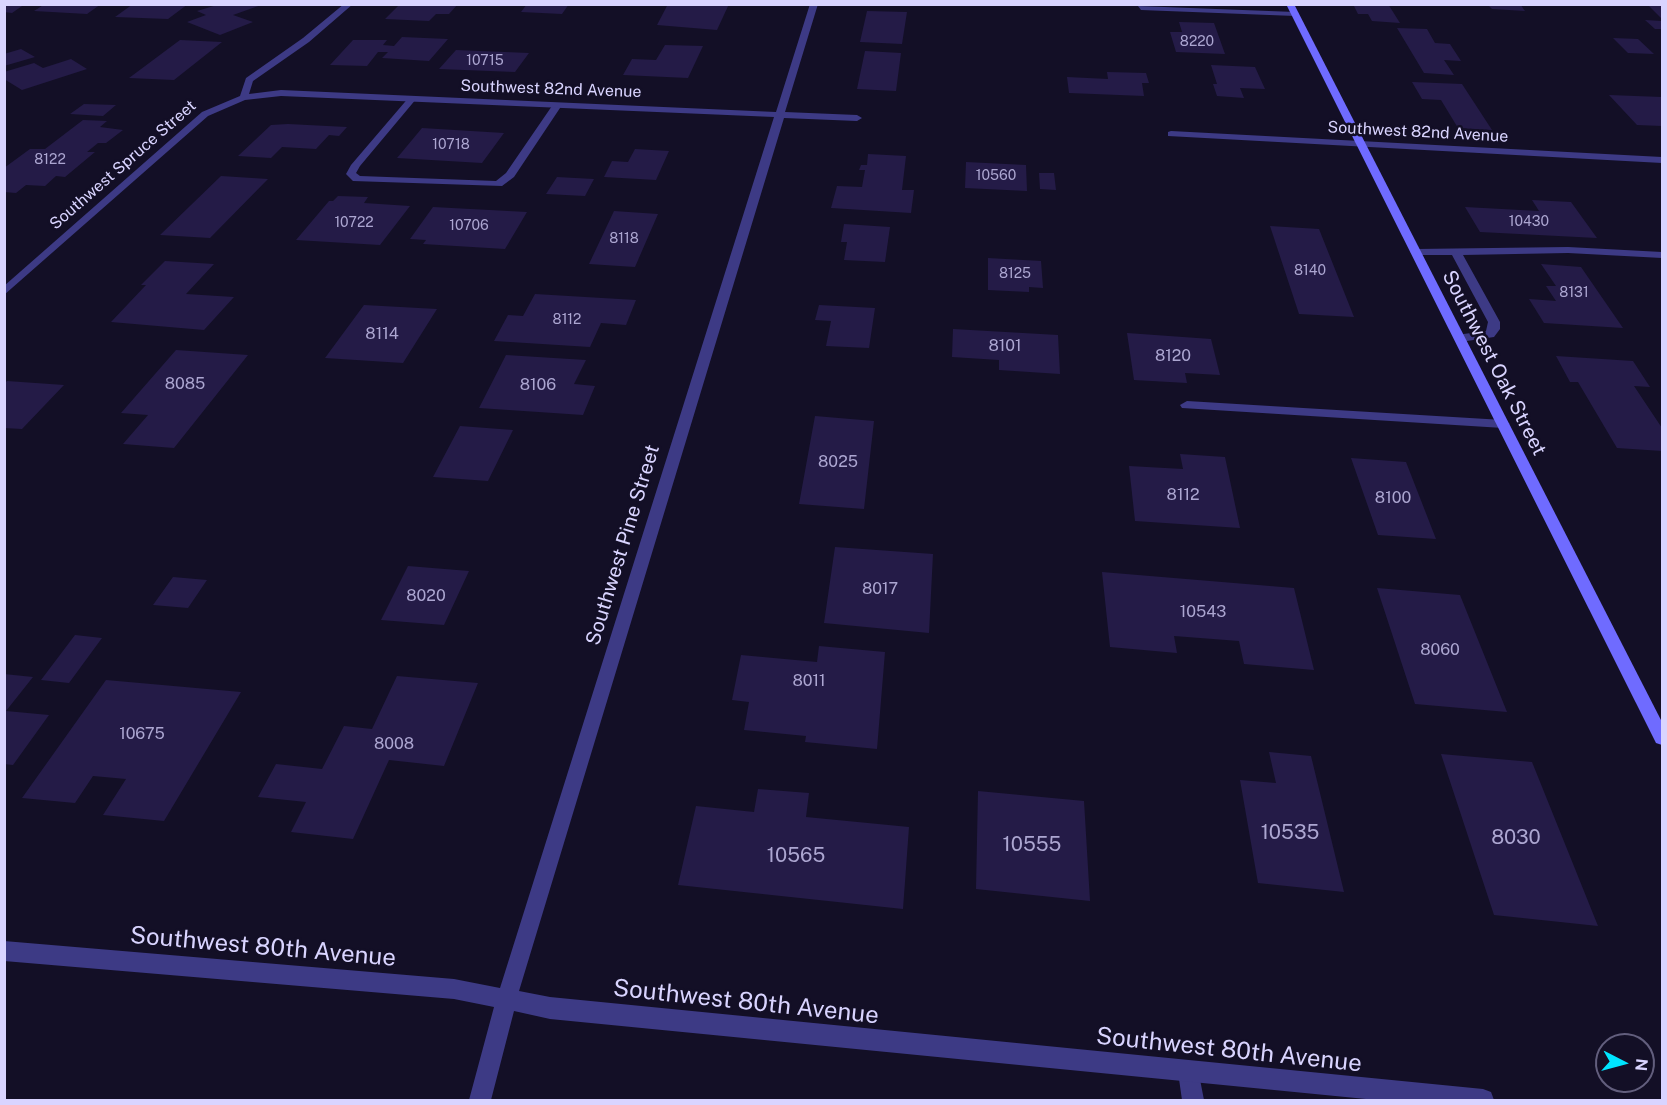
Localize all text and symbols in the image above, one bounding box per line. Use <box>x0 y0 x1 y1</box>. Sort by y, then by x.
house number: 8220 <box>1180 34 1214 50</box>
house number: 10715 <box>466 53 504 69</box>
street label: Southwest 82nd Avenue <box>460 76 642 102</box>
street label: Southwest Spruce Street <box>46 96 200 234</box>
street label: Southwest 82nd Avenue <box>1327 118 1509 146</box>
house number: 10718 <box>432 137 470 153</box>
house number: 8122 <box>34 152 66 168</box>
house number: 10560 <box>976 168 1016 184</box>
house number: 10430 <box>1509 214 1549 230</box>
house number: 10722 <box>334 215 374 231</box>
house number: 10706 <box>449 218 489 234</box>
house number: 8118 <box>609 231 639 247</box>
house number: 8140 <box>1294 263 1326 279</box>
house number: 8125 <box>999 266 1031 282</box>
street label: Southwest Oak Street <box>1437 266 1551 460</box>
house number: 8131 <box>1559 285 1589 301</box>
house number: 8112 <box>553 312 581 328</box>
house number: 8114 <box>365 324 399 344</box>
house number: 8101 <box>988 336 1022 356</box>
house number: 8120 <box>1155 346 1191 366</box>
house number: 8085 <box>165 374 205 394</box>
house number: 8106 <box>520 375 556 395</box>
street label: Southwest Pine Street <box>581 442 665 648</box>
house number: 8025 <box>818 452 858 472</box>
house number: 8112 <box>1167 485 1199 505</box>
house number: 8100 <box>1375 488 1411 508</box>
house number: 8017 <box>862 579 898 599</box>
house number: 8020 <box>406 586 446 606</box>
house number: 10543 <box>1180 602 1226 622</box>
house number: 8060 <box>1420 640 1460 660</box>
house number: 8011 <box>792 671 826 691</box>
house number: 10675 <box>119 724 165 744</box>
house number: 8008 <box>374 734 414 754</box>
house number: 10535 <box>1261 821 1319 845</box>
house number: 8030 <box>1491 826 1541 850</box>
house number: 10555 <box>1003 833 1061 857</box>
house number: 10565 <box>767 844 825 868</box>
street label: Southwest 80th Avenue <box>129 921 397 973</box>
street label: Southwest 80th Avenue <box>612 974 880 1030</box>
street label: Southwest 80th Avenue <box>1095 1022 1363 1078</box>
north arrow <box>1595 1033 1655 1093</box>
text: N <box>1631 1058 1652 1072</box>

